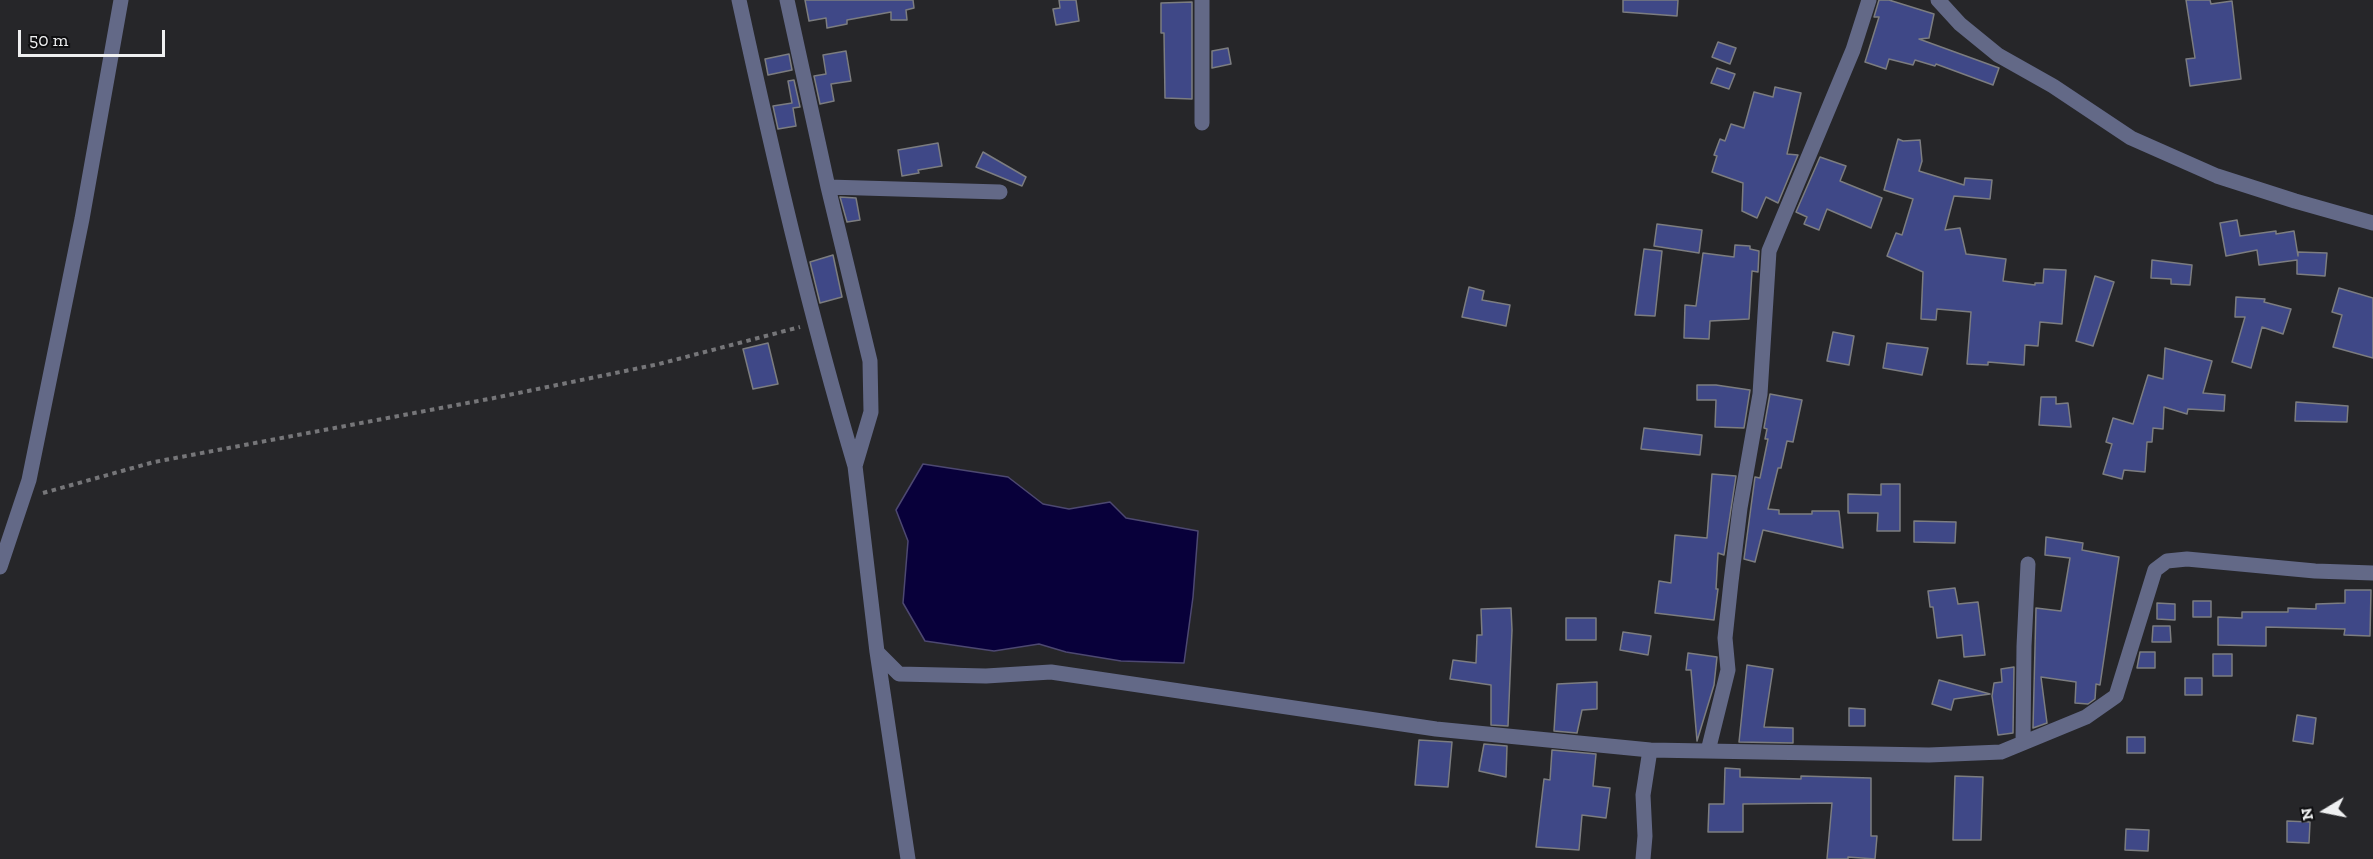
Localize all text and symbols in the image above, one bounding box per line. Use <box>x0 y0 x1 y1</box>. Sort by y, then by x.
scale bar <box>21 18 168 56</box>
text: 50 m <box>29 29 68 51</box>
north arrow <box>2295 781 2355 841</box>
text: N <box>2296 807 2317 822</box>

